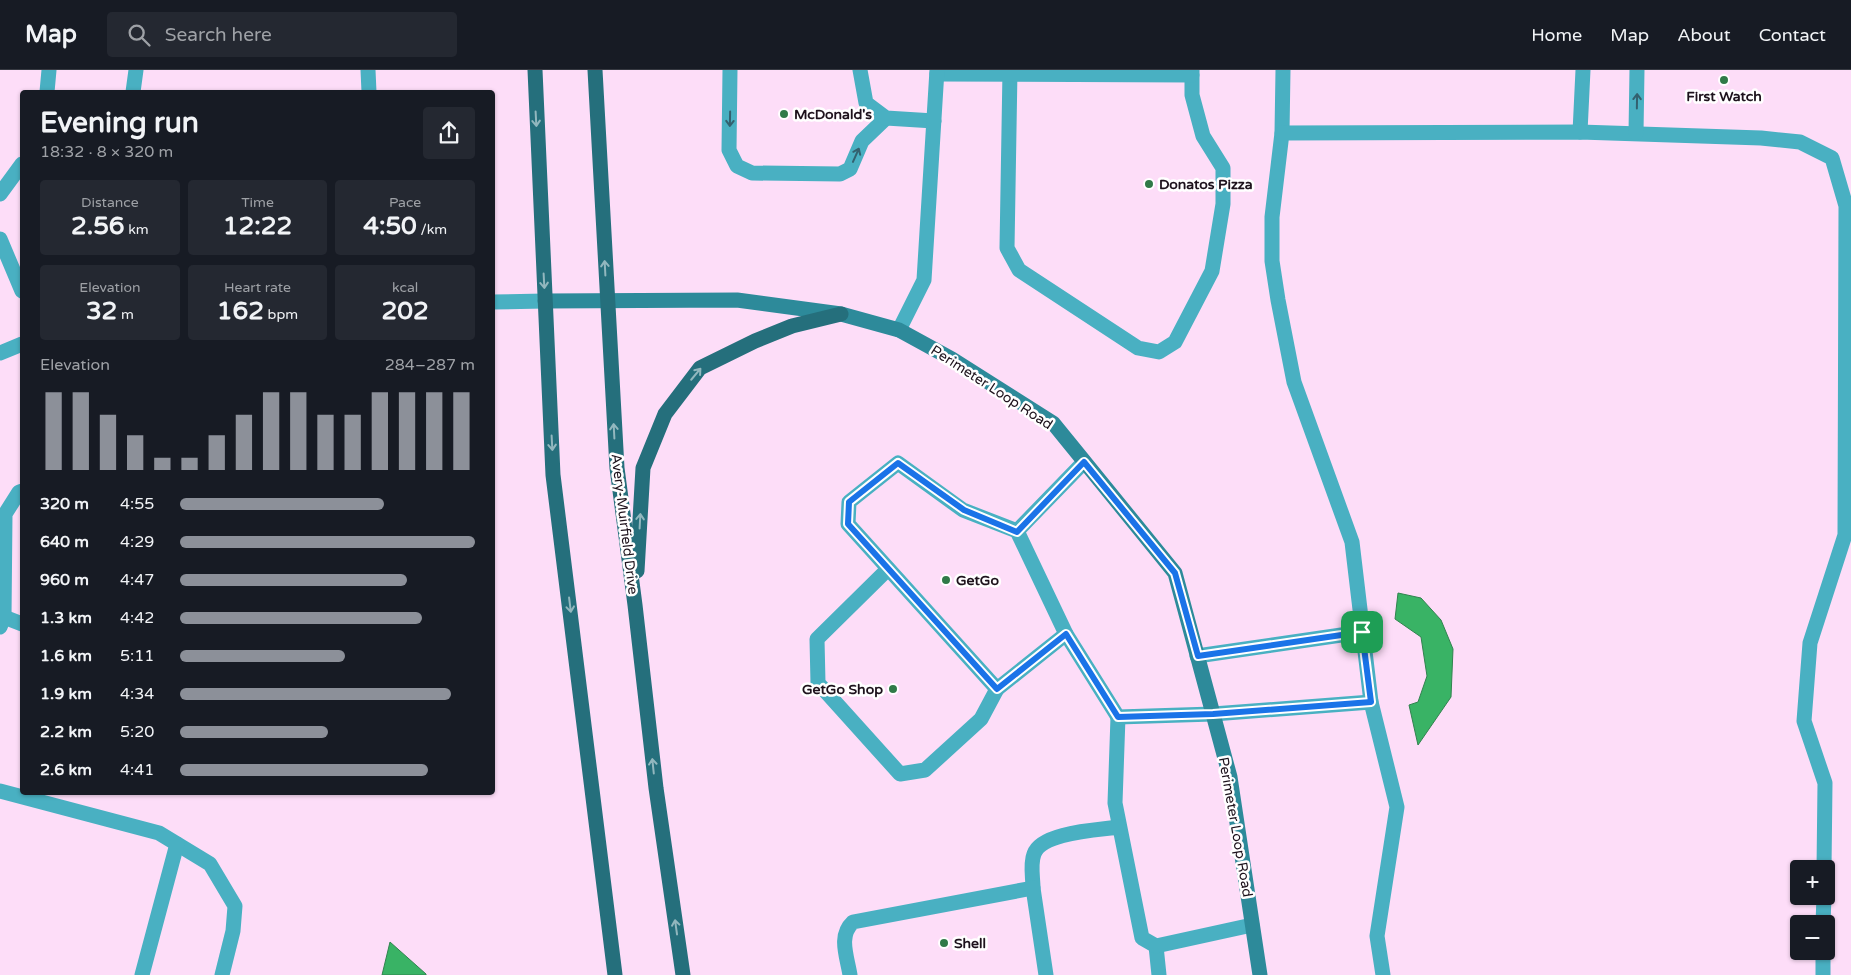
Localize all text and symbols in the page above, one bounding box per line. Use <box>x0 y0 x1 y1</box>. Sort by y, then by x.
search box <box>107 12 457 57</box>
text: Map <box>25 20 77 49</box>
icon: search <box>125 21 153 49</box>
text: Search here <box>165 24 272 46</box>
text: Home <box>1531 24 1582 46</box>
text: Map <box>1610 24 1649 46</box>
text: About <box>1677 24 1731 46</box>
text: Contact <box>1759 24 1826 46</box>
marker: First Watch <box>1718 74 1730 86</box>
place label: First Watch <box>1686 88 1762 105</box>
one-way arrow <box>1632 94 1641 110</box>
text: Evening run <box>40 106 199 140</box>
place label: McDonald's <box>794 106 872 123</box>
button: share <box>423 107 475 159</box>
marker: McDonald's <box>778 108 790 120</box>
one-way arrow <box>532 110 541 126</box>
one-way arrow <box>725 110 734 126</box>
text: 18:32 · 8 × 320 m <box>40 142 173 162</box>
one-way arrow <box>852 148 862 163</box>
place label: Donatos Pizza <box>1159 176 1253 193</box>
marker: Donatos Pizza <box>1143 178 1155 190</box>
text: Distance <box>81 194 139 211</box>
text: Time <box>241 194 274 211</box>
text: Pace <box>389 194 421 211</box>
text: 2.56 <box>71 211 125 241</box>
text: 12:22 <box>223 211 292 241</box>
text: 4:50 <box>363 211 417 241</box>
text: km <box>125 221 149 238</box>
text: /km <box>417 221 447 238</box>
one-way arrow <box>601 261 610 277</box>
one-way arrow <box>539 273 548 289</box>
text: Elevation <box>79 279 140 296</box>
text: Heart rate <box>224 279 291 296</box>
text: kcal <box>392 279 418 296</box>
text: 32 <box>86 296 117 326</box>
text: 162 <box>217 296 264 326</box>
text: 202 <box>382 296 429 326</box>
text: m <box>117 306 134 323</box>
text: bpm <box>264 306 298 323</box>
street label: Perimeter Loop Road <box>928 342 1056 433</box>
text: Elevation <box>40 355 110 375</box>
text: 284–287 m <box>385 355 475 375</box>
one-way arrow <box>690 368 701 381</box>
one-way arrow <box>610 423 619 439</box>
one-way arrow <box>547 435 556 451</box>
street label: Avery-Muirfield Drive <box>607 453 642 595</box>
text: 320 m <box>40 494 89 514</box>
text: 4:55 <box>120 494 154 514</box>
one-way arrow <box>636 514 645 530</box>
text: 640 m <box>40 532 89 552</box>
text: 4:29 <box>120 532 154 552</box>
text: 960 m <box>40 570 89 590</box>
text: 4:47 <box>120 570 154 590</box>
place label: GetGo <box>956 572 999 589</box>
marker: GetGo <box>940 574 952 586</box>
one-way arrow <box>565 596 575 612</box>
text: 1.3 km <box>40 608 92 628</box>
text: 4:42 <box>120 608 154 628</box>
pin <box>1341 611 1383 653</box>
icon: arrive <box>1348 618 1376 646</box>
text: 1.6 km <box>40 646 92 666</box>
text: 5:11 <box>120 646 154 666</box>
place label: GetGo Shop <box>802 681 883 698</box>
marker: GetGo Shop <box>887 683 899 695</box>
text: 1.9 km <box>40 684 92 704</box>
text: 4:34 <box>120 684 154 704</box>
text: 2.2 km <box>40 722 92 742</box>
text: 5:20 <box>120 722 154 742</box>
street label: Perimeter Loop Road <box>1215 756 1256 898</box>
one-way arrow <box>648 758 658 774</box>
text: 2.6 km <box>40 760 92 780</box>
text: 4:41 <box>120 760 154 780</box>
map controls <box>1790 860 1835 960</box>
button: + <box>1790 860 1835 905</box>
button: − <box>1790 915 1835 960</box>
one-way arrow <box>670 919 680 935</box>
place label: Shell <box>954 935 986 952</box>
marker: Shell <box>938 937 950 949</box>

